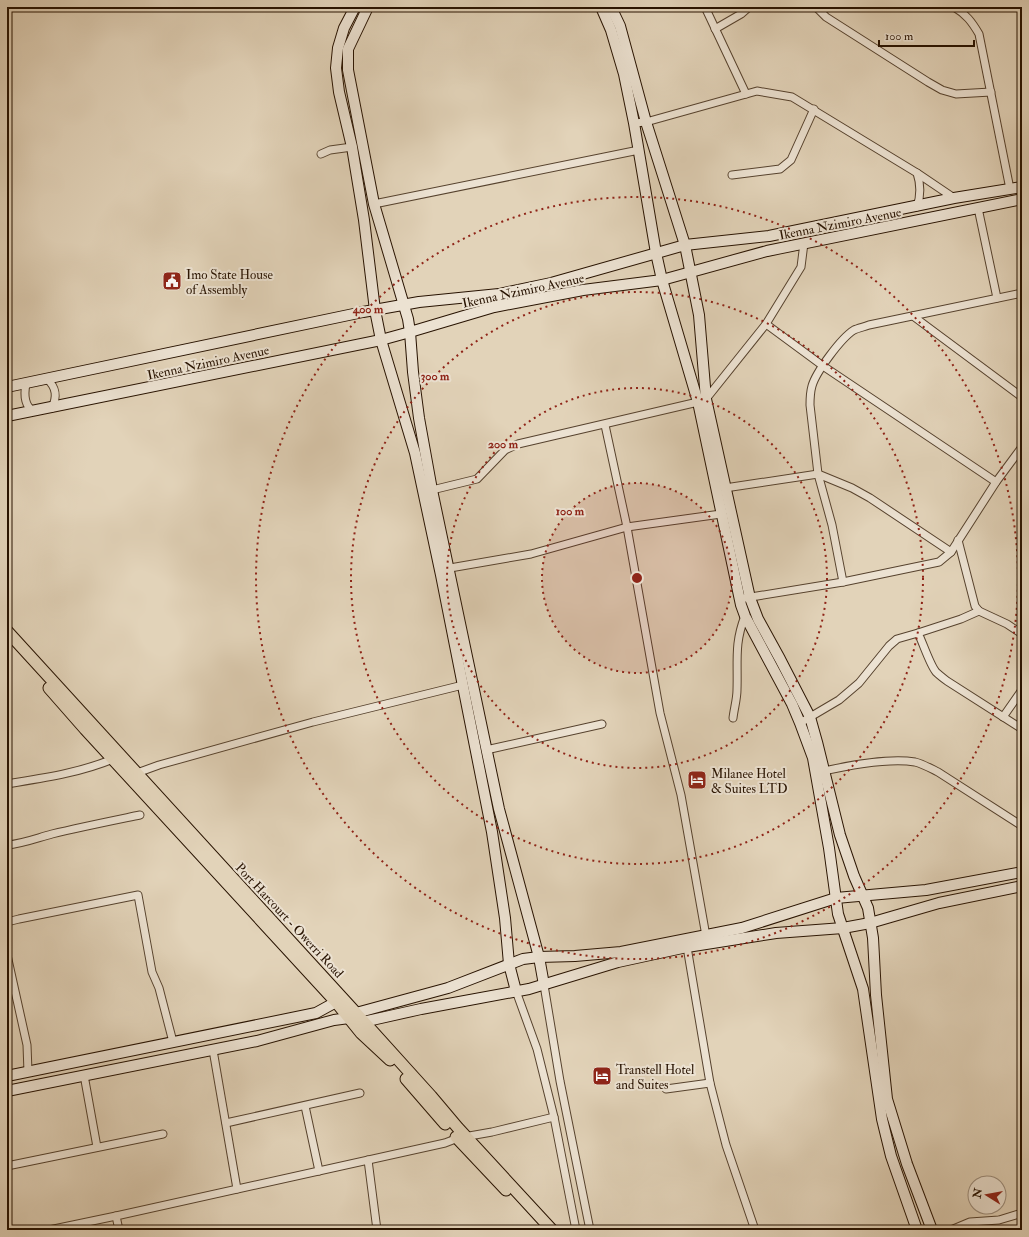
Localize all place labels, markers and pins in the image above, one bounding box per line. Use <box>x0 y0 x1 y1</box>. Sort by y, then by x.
place label: Imo State House of Assembly <box>186 267 273 299</box>
public building icon: Imo State House of Assembly <box>161 270 183 292</box>
centre of rings <box>630 571 644 585</box>
place label: Milanee Hotel & Suites LTD <box>711 766 788 797</box>
hotel icon: Milanee Hotel & Suites LTD <box>686 769 708 791</box>
place label: Transtell Hotel and Suites <box>616 1062 695 1093</box>
hotel icon: Transtell Hotel and Suites <box>591 1065 613 1087</box>

